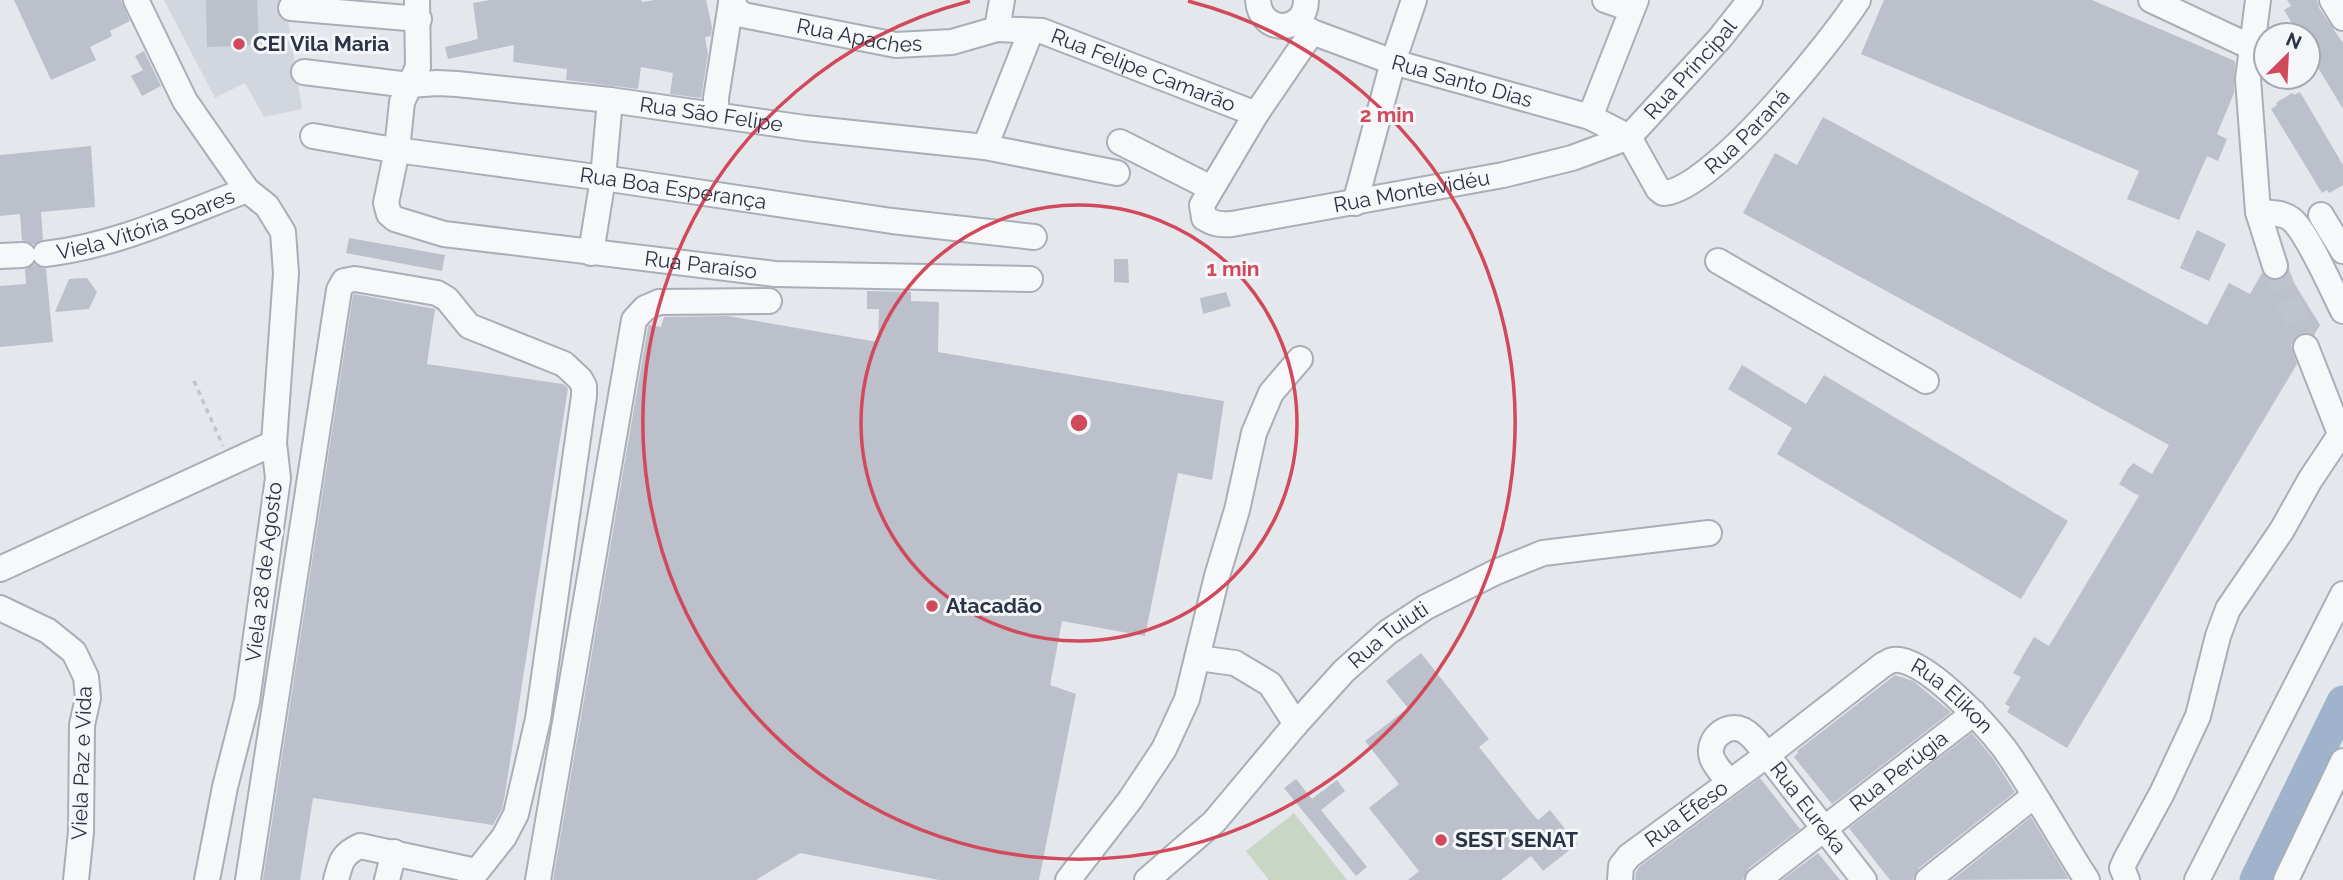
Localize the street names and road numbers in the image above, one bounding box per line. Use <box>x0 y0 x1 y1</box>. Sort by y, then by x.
street label: Rua Apaches <box>795 13 923 57</box>
street label: Rua Principal <box>1638 14 1742 124</box>
street label: Rua Felipe Camarão <box>1048 23 1239 117</box>
street label: Rua Santo Dias <box>1389 49 1535 112</box>
street label: Rua Paraná <box>1700 84 1795 179</box>
street label: Rua São Felipe <box>638 91 785 137</box>
street label: Rua Boa Esperança <box>578 162 768 214</box>
street label: Rua Montevidéu <box>1331 165 1492 217</box>
street label: Viela Vitória Soares <box>55 183 238 264</box>
street label: Rua Paraíso <box>643 245 759 284</box>
street label: Viela 28 de Agosto <box>240 480 287 663</box>
street label: Rua Tuiuti <box>1343 596 1433 673</box>
street label: Rua Elikon <box>1907 653 1999 738</box>
street label: Viela Paz e Vida <box>66 686 97 840</box>
street label: Rua Perúgia <box>1845 725 1952 816</box>
street label: Rua Eureka <box>1765 757 1852 859</box>
street label: Rua Éfeso <box>1640 775 1733 852</box>

